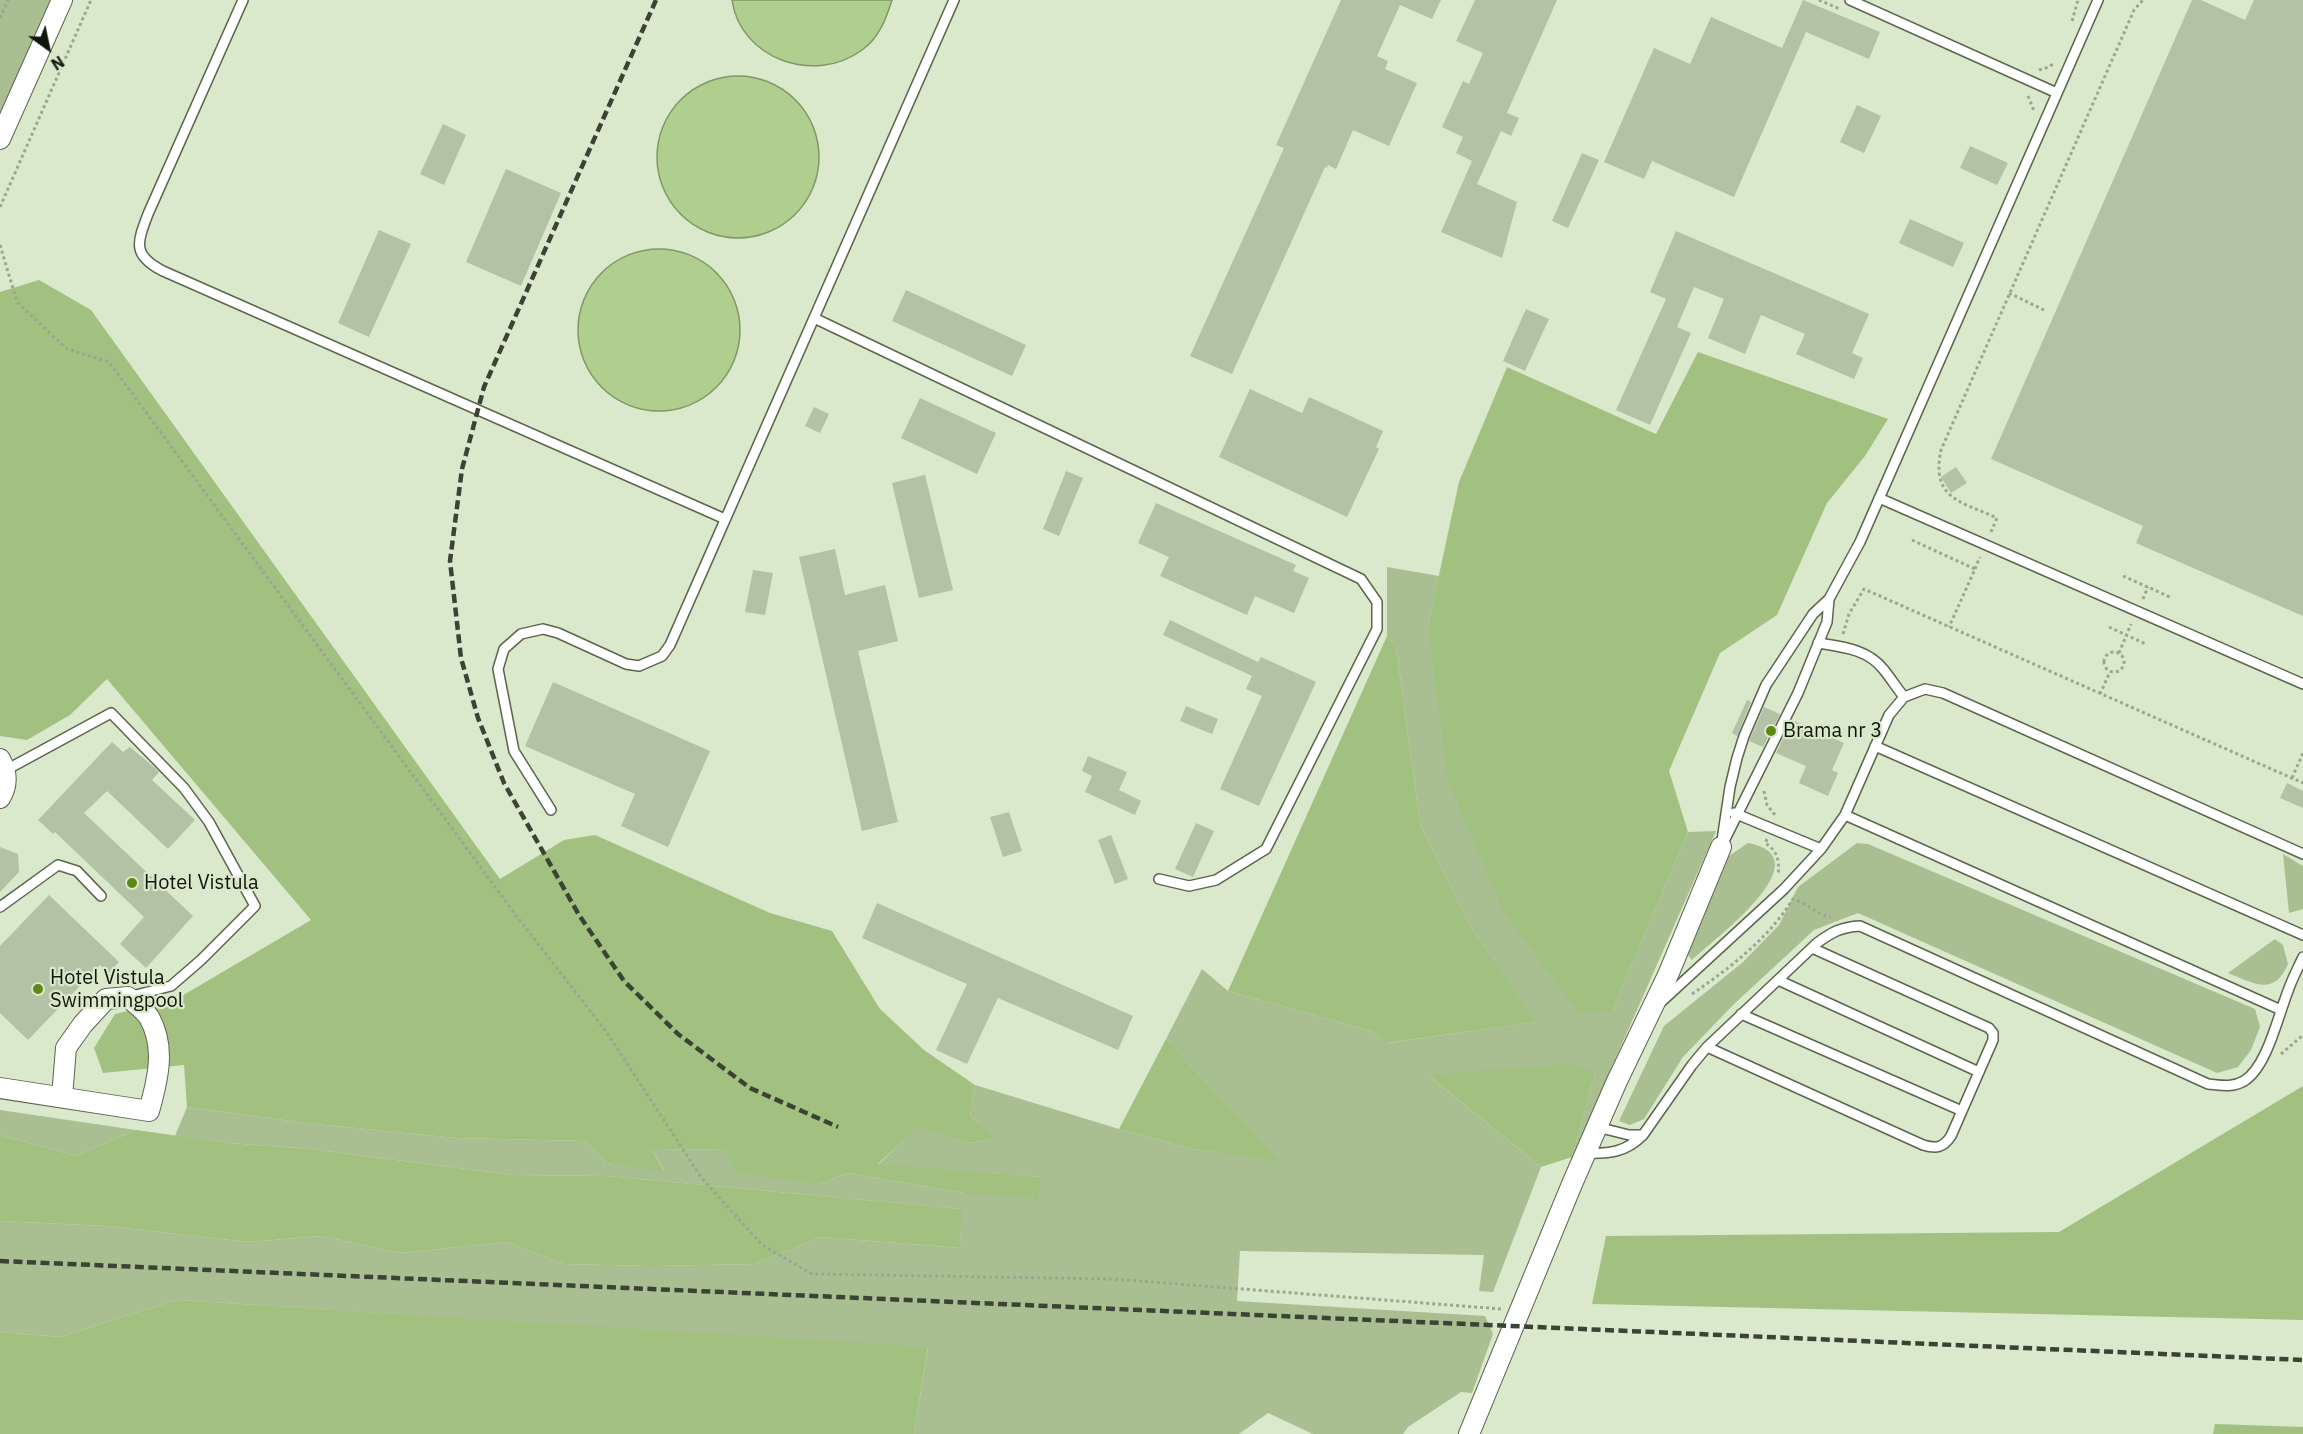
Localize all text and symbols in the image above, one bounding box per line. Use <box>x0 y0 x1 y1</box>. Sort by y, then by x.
north arrow <box>18 18 78 78</box>
text: N <box>47 52 68 75</box>
place label: Brama nr 3 <box>1783 719 1882 743</box>
marker: Brama nr 3 <box>1764 724 1778 738</box>
place label: Hotel Vistula <box>144 871 259 895</box>
marker: Hotel Vistula <box>125 876 139 890</box>
place label: Hotel Vistula Swimmingpool <box>50 966 183 1013</box>
marker: Hotel Vistula Swimmingpool <box>31 982 45 996</box>

